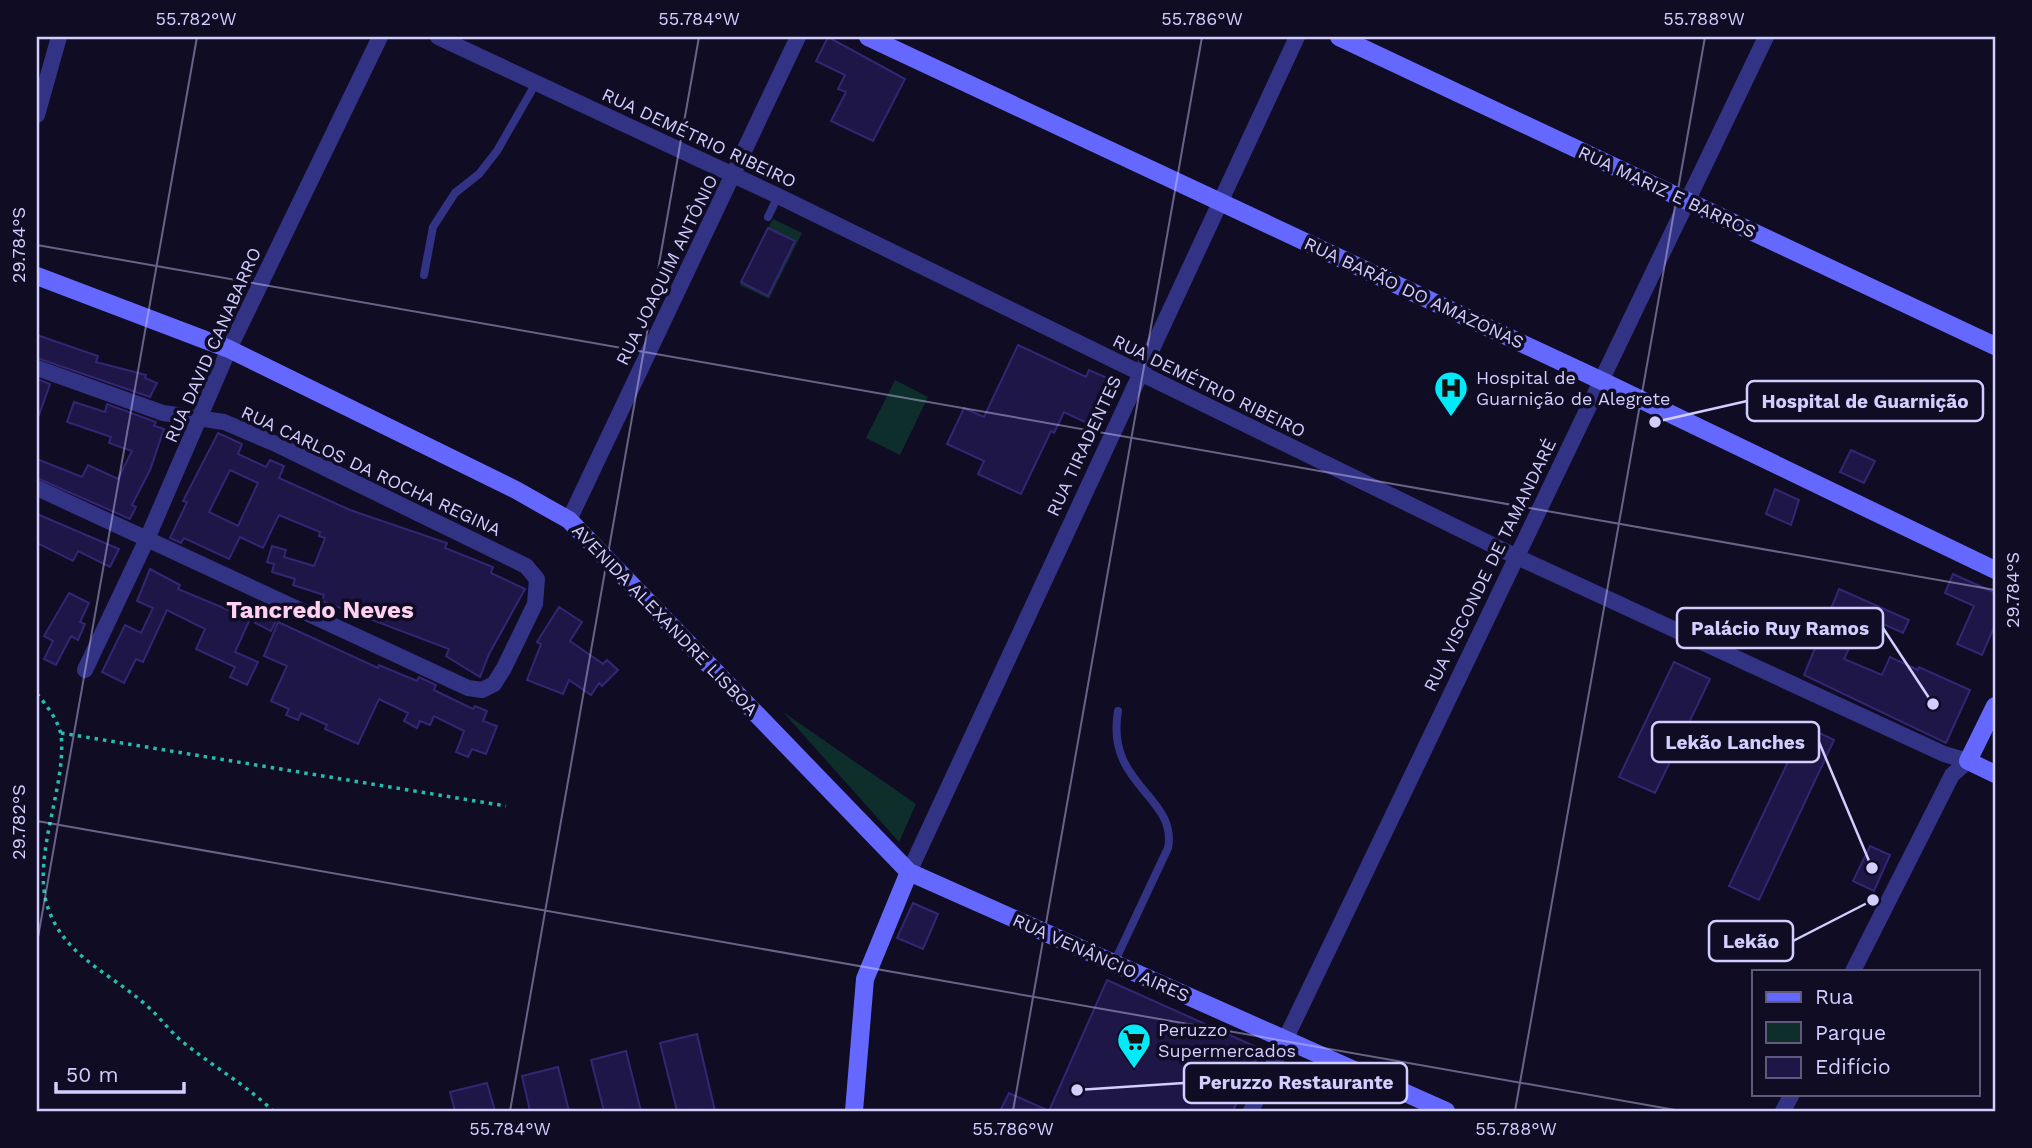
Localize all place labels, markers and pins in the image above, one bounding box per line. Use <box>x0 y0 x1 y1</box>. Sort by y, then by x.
place label: Hospital de Guarnição de Alegrete <box>1476 367 1670 409</box>
hospital icon: Hospital de Guarnição de Alegrete <box>1432 369 1470 418</box>
callout: Hospital de Guarnição <box>1747 381 1983 421</box>
callout: Palácio Ruy Ramos <box>1677 608 1883 648</box>
callout: Lekão Lanches <box>1652 722 1819 762</box>
callout: Lekão <box>1709 921 1793 961</box>
place label: Peruzzo Supermercados <box>1158 1019 1296 1061</box>
supermarket icon: Peruzzo Supermercados <box>1115 1021 1153 1070</box>
callout: Peruzzo Restaurante <box>1184 1063 1407 1103</box>

